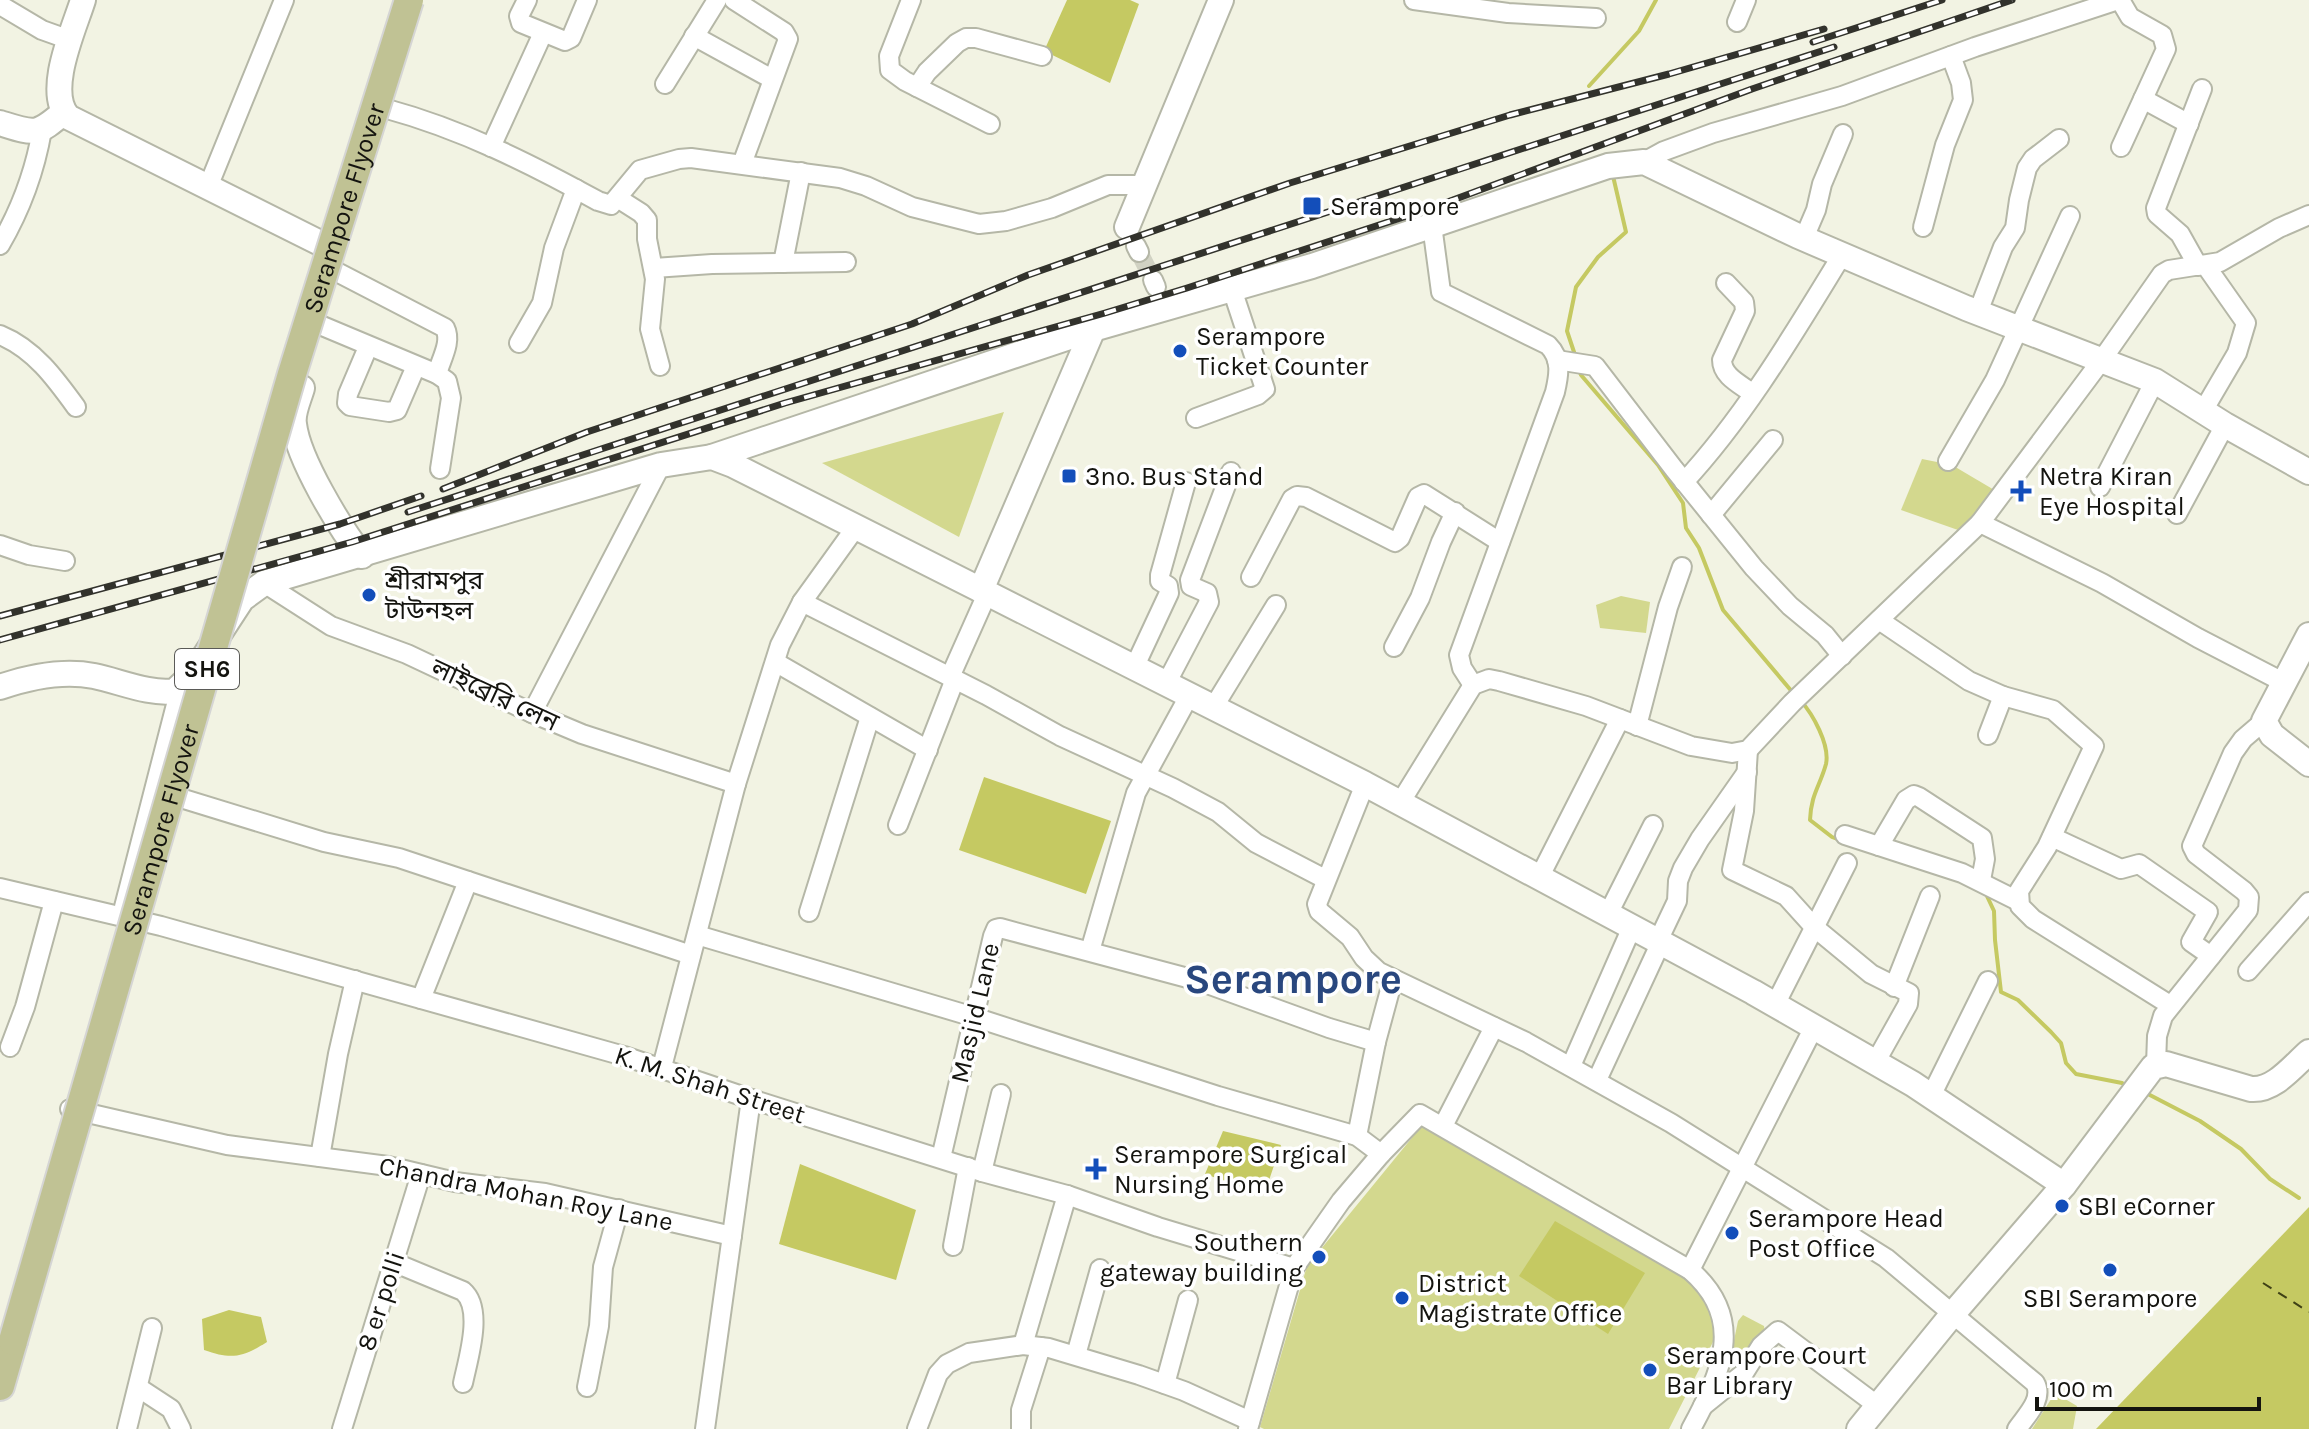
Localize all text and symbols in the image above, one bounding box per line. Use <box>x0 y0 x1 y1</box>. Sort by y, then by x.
street label: Serampore Flyover <box>296 99 391 317</box>
place label: Serampore <box>1330 191 1459 222</box>
marker: Serampore <box>1301 195 1323 217</box>
place label: Serampore Ticket Counter <box>1196 321 1369 382</box>
marker: Serampore Ticket Counter <box>1171 342 1189 360</box>
place label: 3no. Bus Stand <box>1085 461 1264 492</box>
place label: Netra Kiran Eye Hospital <box>2039 461 2185 522</box>
marker: 3no. Bus Stand <box>1060 467 1078 485</box>
marker: Netra Kiran Eye Hospital <box>2010 480 2032 502</box>
place label: শ্রীরামপুর টাউনহল <box>384 565 484 626</box>
marker: শ্রীরামপুর টাউনহল <box>360 586 378 604</box>
road number: SH6 <box>175 649 239 689</box>
street label: লাইব্রেরি লেন <box>425 652 564 738</box>
street label: Serampore Flyover <box>115 720 206 939</box>
street label: Masjid Lane <box>944 940 1006 1086</box>
district label: Serampore <box>1184 954 1402 1004</box>
street label: K. M. Shah Street <box>611 1040 809 1130</box>
place label: Serampore Surgical Nursing Home <box>1114 1139 1347 1200</box>
street label: Chandra Mohan Roy Lane <box>376 1150 676 1238</box>
marker: Serampore Surgical Nursing Home <box>1085 1158 1107 1180</box>
place label: SBI eCorner <box>2078 1191 2215 1222</box>
marker: SBI eCorner <box>2053 1197 2071 1215</box>
place label: Serampore Head Post Office <box>1748 1203 1944 1264</box>
marker: Serampore Head Post Office <box>1723 1224 1741 1242</box>
place label: Southern gateway building <box>1100 1227 1303 1288</box>
street label: 8 er polli <box>350 1247 412 1355</box>
marker: Southern gateway building <box>1310 1248 1328 1266</box>
marker: SBI Serampore <box>2101 1261 2119 1279</box>
place label: District Magistrate Office <box>1418 1268 1622 1329</box>
place label: SBI Serampore <box>2023 1283 2197 1314</box>
marker: District Magistrate Office <box>1393 1289 1411 1307</box>
place label: Serampore Court Bar Library <box>1666 1340 1867 1401</box>
marker: Serampore Court Bar Library <box>1641 1361 1659 1379</box>
scale bar <box>2037 1361 2259 1411</box>
text: 100 m <box>2049 1375 2114 1403</box>

